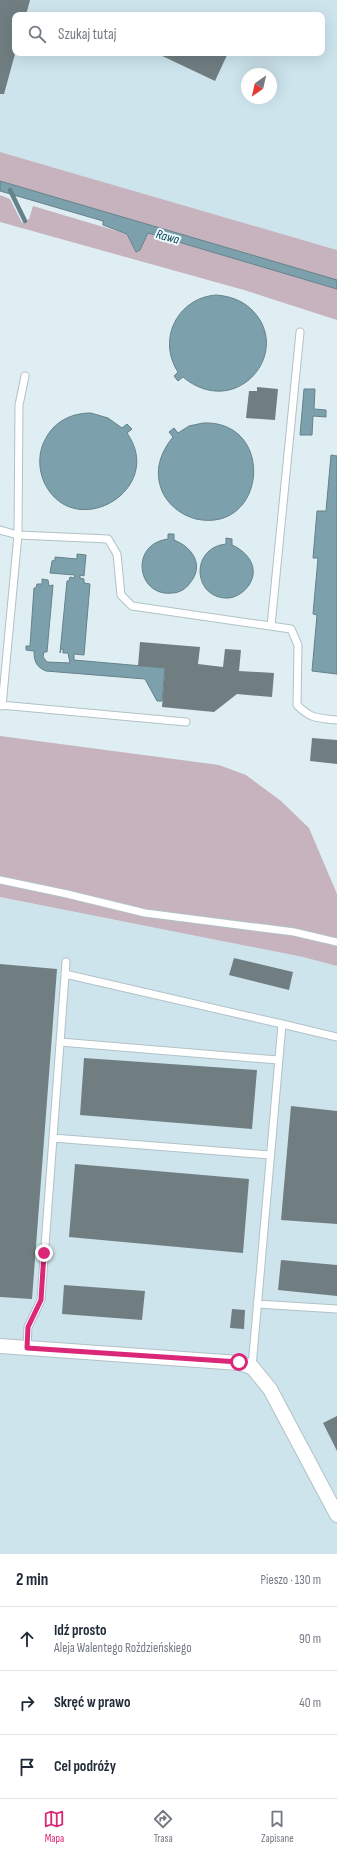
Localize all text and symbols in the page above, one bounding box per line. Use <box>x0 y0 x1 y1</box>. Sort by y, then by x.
search box <box>12 12 325 56</box>
icon: search <box>26 23 48 45</box>
text: Szukaj tutaj <box>58 25 116 44</box>
north arrow <box>241 68 277 104</box>
water label: Rawa <box>154 226 182 248</box>
route end <box>35 1244 53 1262</box>
route start <box>230 1353 248 1371</box>
text: 2 min <box>16 1570 48 1590</box>
text: Pieszo · 130 m <box>261 1572 321 1588</box>
text: Idź prosto <box>54 1621 107 1640</box>
icon: ahead <box>16 1628 38 1650</box>
text: 90 m <box>299 1631 321 1647</box>
text: Aleja Walentego Roździeńskiego <box>54 1640 192 1656</box>
icon: right <box>16 1692 38 1714</box>
text: Skręć w prawo <box>54 1693 131 1712</box>
text: 40 m <box>299 1695 321 1711</box>
icon: arrive <box>16 1756 38 1778</box>
text: Cel podróży <box>54 1757 116 1776</box>
tab: Mapa <box>43 1808 65 1845</box>
tab: Trasa <box>152 1808 174 1845</box>
tab: Zapisane <box>261 1808 294 1845</box>

